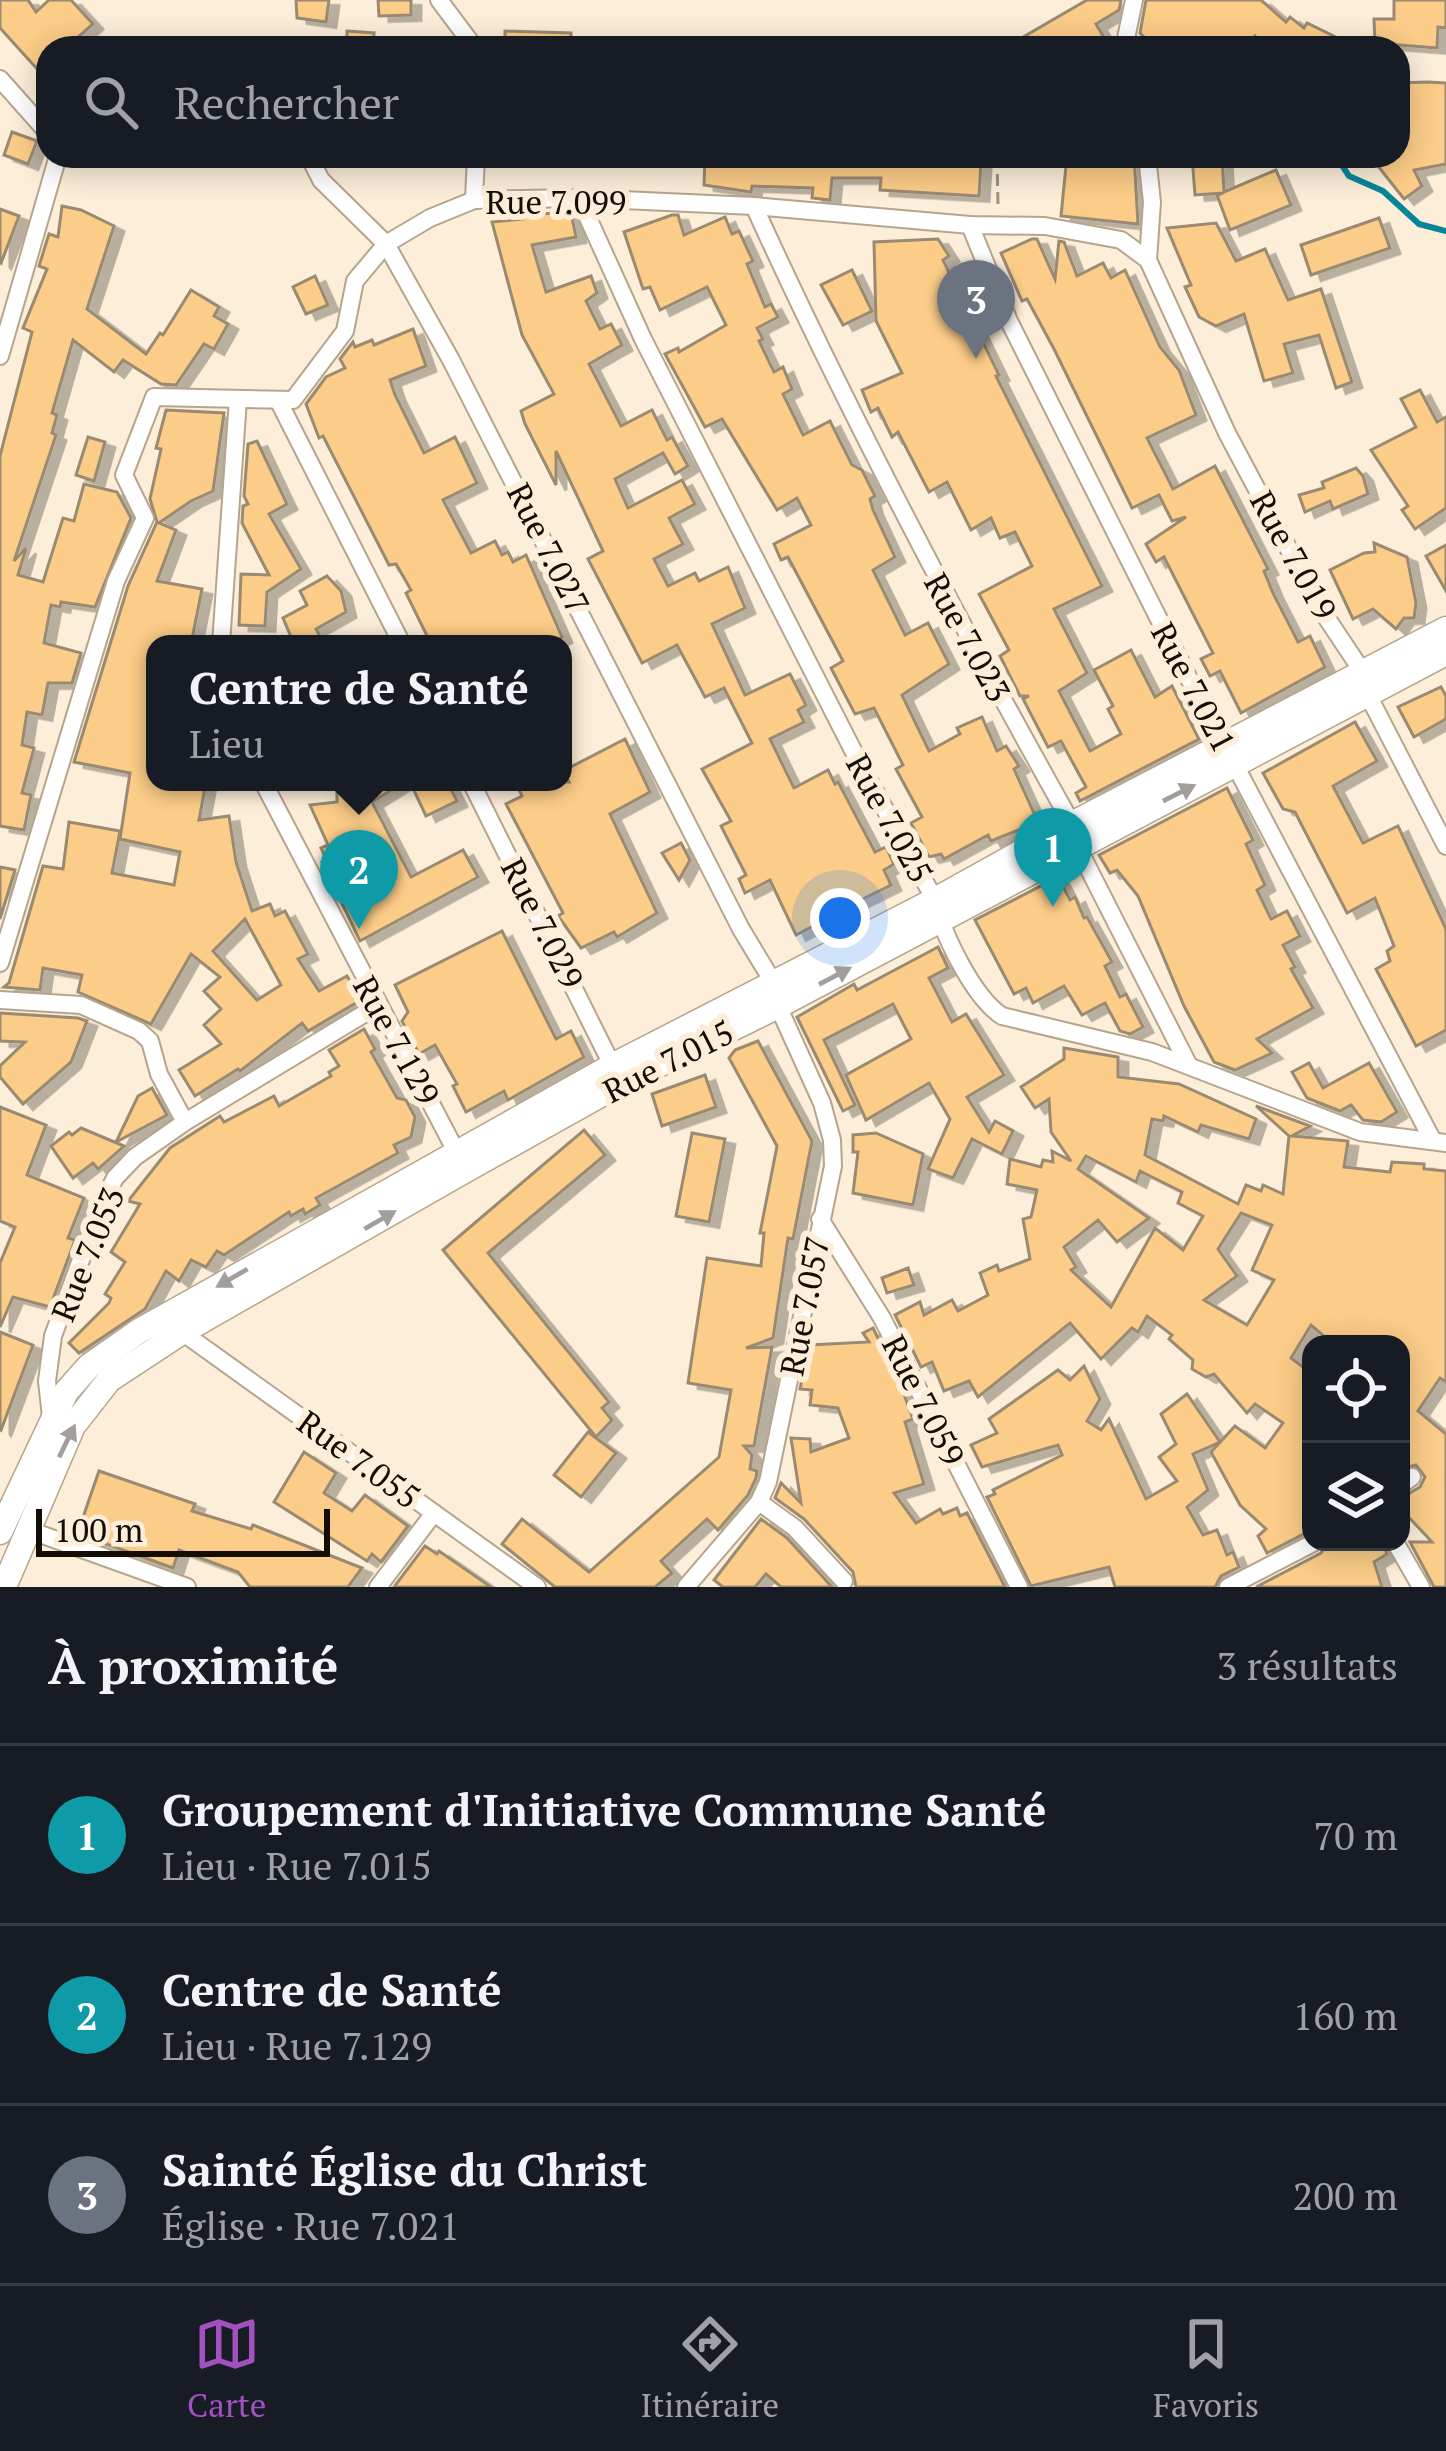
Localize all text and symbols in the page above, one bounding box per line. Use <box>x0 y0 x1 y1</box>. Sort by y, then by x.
search box <box>36 36 1410 168</box>
icon: search <box>78 69 144 135</box>
text: Rechercher <box>174 72 399 132</box>
street label: Rue 7.099 <box>486 180 626 223</box>
pin: 3 <box>937 260 1015 359</box>
street label: Rue 7.027 <box>498 475 600 621</box>
street label: Rue 7.019 <box>1241 483 1347 627</box>
street label: Rue 7.023 <box>915 565 1021 709</box>
street label: Rue 7.021 <box>1142 615 1246 759</box>
popup <box>146 635 572 791</box>
text: Centre de Santé <box>189 657 529 717</box>
text: Lieu <box>189 717 264 769</box>
street label: Rue 7.025 <box>837 746 943 890</box>
one-way arrow <box>1162 784 1197 804</box>
pin: 1 <box>1014 808 1092 907</box>
pin: 2 <box>320 830 398 929</box>
street label: Rue 7.029 <box>492 850 594 996</box>
your location <box>810 888 870 948</box>
one-way arrow <box>817 966 852 987</box>
street label: Rue 7.129 <box>344 968 450 1112</box>
street label: Rue 7.015 <box>595 1010 741 1112</box>
street label: Rue 7.053 <box>41 1181 133 1327</box>
one-way arrow <box>363 1210 397 1231</box>
street label: Rue 7.057 <box>769 1233 839 1379</box>
one-way arrow <box>215 1267 249 1288</box>
street label: Rue 7.059 <box>873 1327 975 1473</box>
map controls <box>1302 1335 1410 1551</box>
button: locate <box>1302 1335 1410 1443</box>
street label: Rue 7.055 <box>289 1400 429 1518</box>
one-way arrow <box>57 1423 77 1458</box>
button: layers <box>1302 1443 1410 1551</box>
scale bar <box>36 1503 330 1556</box>
text: 100 m <box>54 1508 143 1551</box>
text: À proximité <box>48 1631 338 1699</box>
text: 3 résultats <box>1217 1639 1398 1691</box>
text: Groupement d'Initiative Commune Santé <box>162 1779 1046 1839</box>
text: 1 <box>76 1809 98 1861</box>
text: 70 m <box>1313 1809 1398 1861</box>
text: Lieu · Rue 7.015 <box>162 1839 432 1891</box>
text: Centre de Santé <box>162 1959 502 2019</box>
text: 2 <box>76 1989 98 2041</box>
text: 160 m <box>1293 1989 1398 2041</box>
text: Lieu · Rue 7.129 <box>162 2019 432 2071</box>
text: Sainté Église du Christ <box>162 2139 647 2199</box>
text: 3 <box>76 2169 98 2221</box>
text: 200 m <box>1293 2169 1398 2221</box>
text: Église · Rue 7.021 <box>162 2199 460 2251</box>
tab: Carte <box>187 2311 266 2426</box>
tab: Itinéraire <box>640 2311 779 2426</box>
tab: Favoris <box>1153 2311 1259 2426</box>

